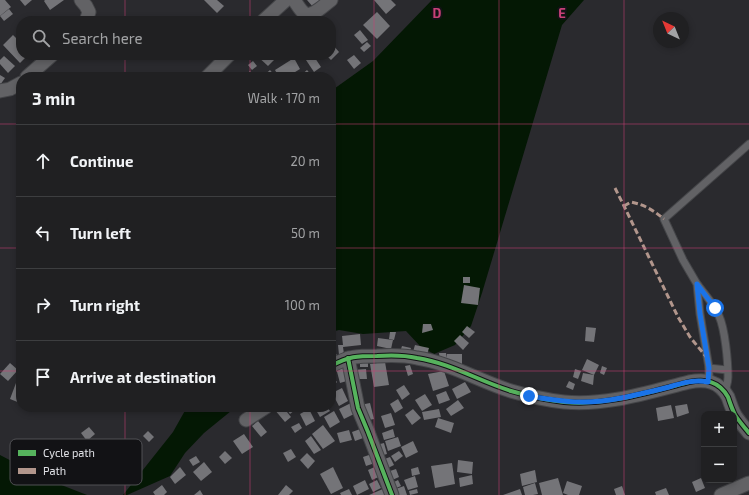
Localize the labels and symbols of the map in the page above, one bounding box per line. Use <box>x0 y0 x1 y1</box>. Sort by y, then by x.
text: D <box>433 5 442 21</box>
text: E <box>558 5 566 21</box>
north arrow <box>653 12 689 48</box>
route start <box>706 299 724 317</box>
route end <box>520 387 538 405</box>
legend <box>10 439 142 485</box>
text: Cycle path <box>43 446 95 459</box>
text: Path <box>43 464 66 477</box>

